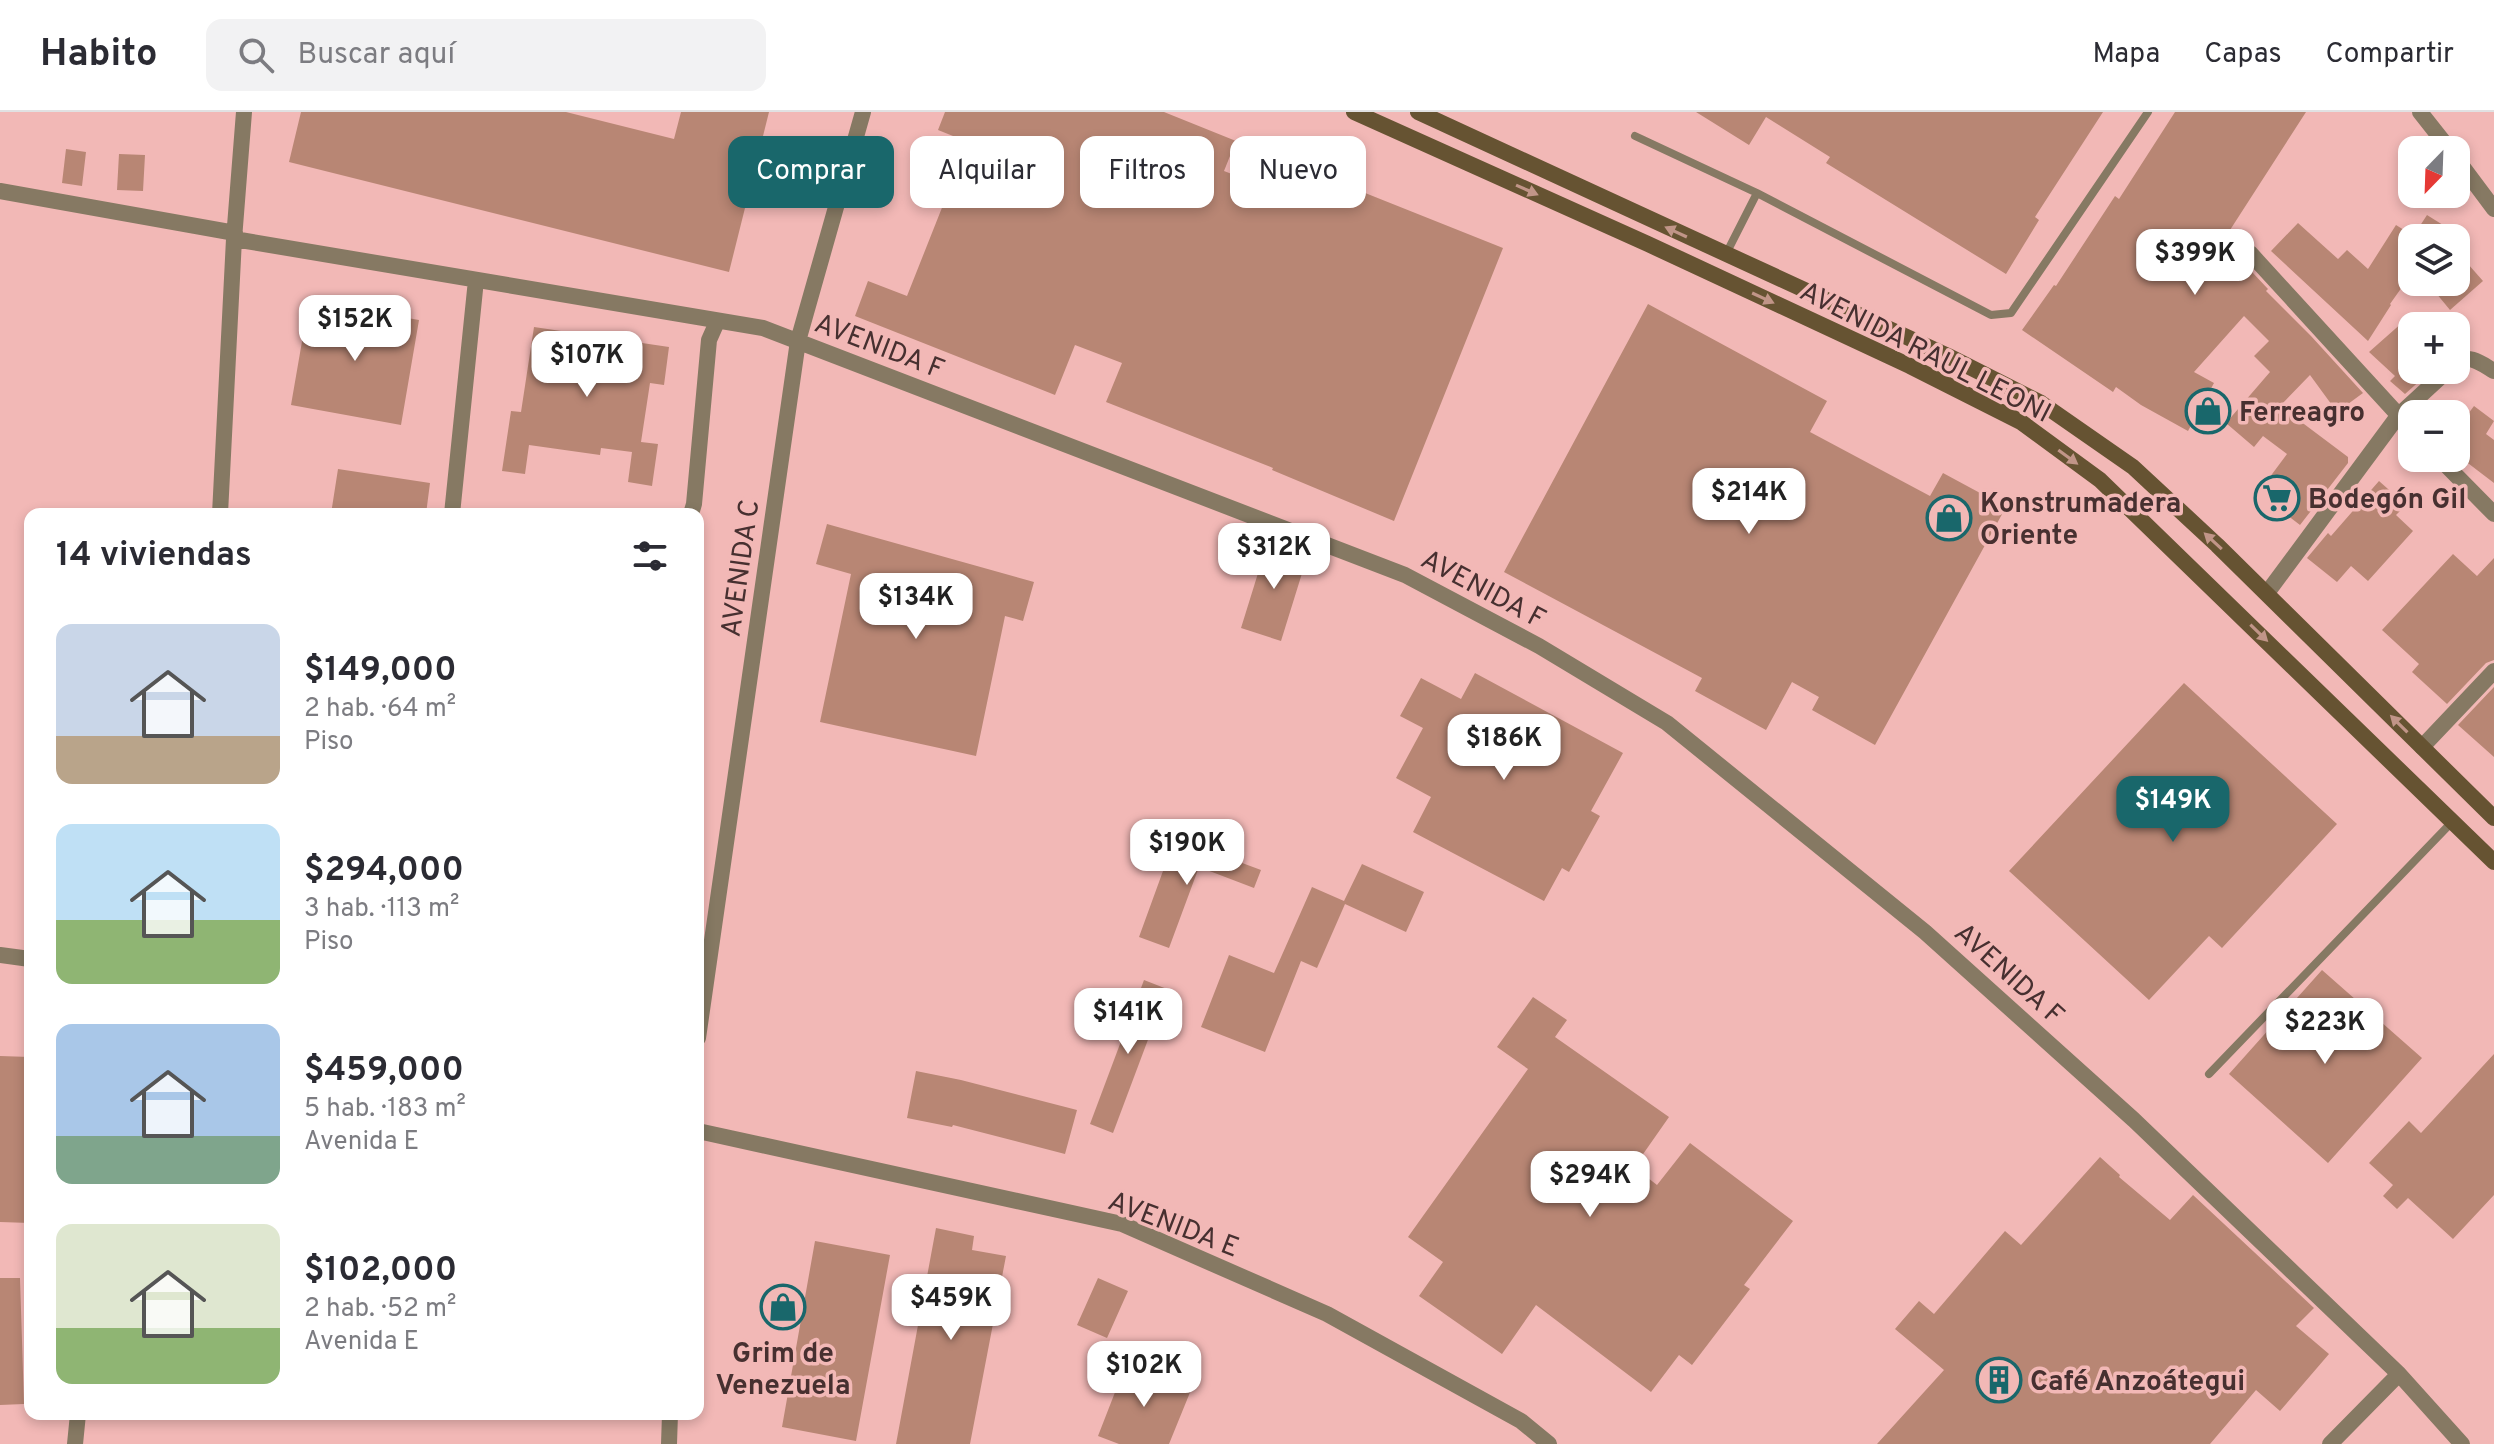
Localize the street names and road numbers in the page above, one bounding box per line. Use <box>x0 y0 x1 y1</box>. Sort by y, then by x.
street label: AVENIDA RAUL LEONI <box>1793 275 2056 433</box>
street label: AVENIDA F <box>809 307 949 389</box>
street label: AVENIDA C <box>714 497 769 640</box>
street label: AVENIDA F <box>1414 543 1551 639</box>
street label: AVENIDA F <box>1945 916 2071 1034</box>
street label: AVENIDA E <box>1102 1184 1244 1267</box>

